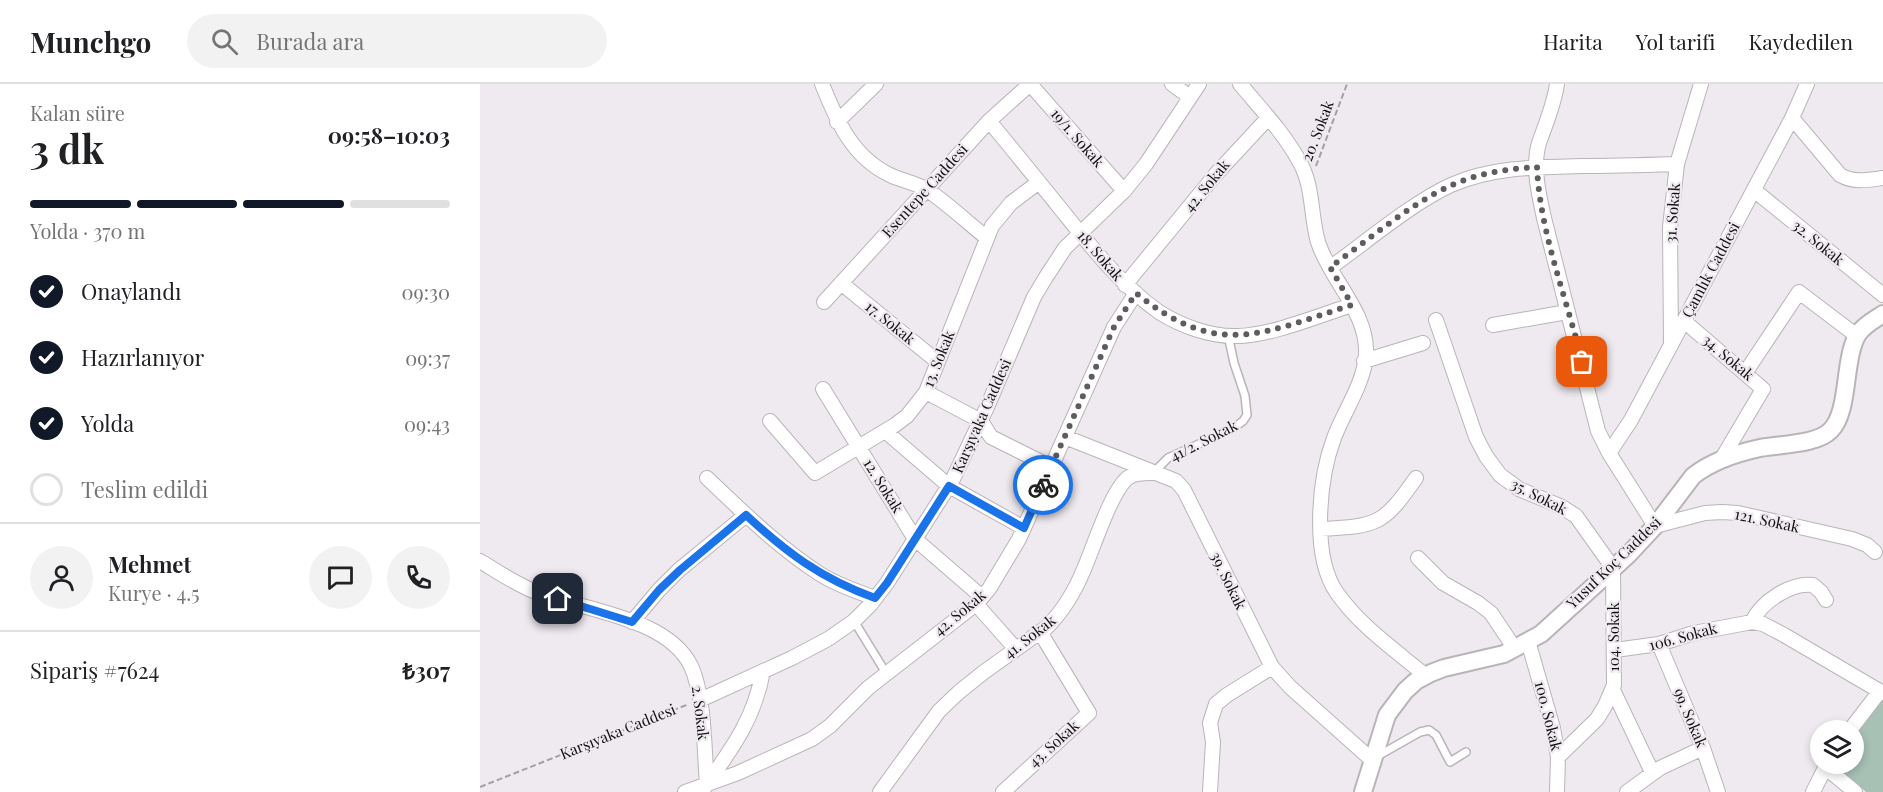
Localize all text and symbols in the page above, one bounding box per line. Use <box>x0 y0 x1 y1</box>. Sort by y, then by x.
search box <box>187 14 607 68</box>
text: Munchgo <box>30 23 151 60</box>
icon: search <box>208 25 241 58</box>
text: Burada ara <box>256 26 364 56</box>
text: Harita <box>1543 27 1603 55</box>
text: Yol tarifi <box>1636 27 1715 55</box>
text: Kaydedilen <box>1748 27 1853 55</box>
street label: 20. Sokak <box>1296 97 1338 164</box>
text: Kalan süre <box>30 99 125 126</box>
street label: 19/1. Sokak <box>1047 104 1109 172</box>
text: 09:58–10:03 <box>328 120 450 150</box>
text: 3 dk <box>30 122 104 174</box>
street label: Esentepe Caddesi <box>877 139 972 241</box>
street label: 42. Sokak <box>1179 154 1234 216</box>
street label: 31. Sokak <box>1660 182 1684 243</box>
street label: 32. Sokak <box>1788 215 1849 270</box>
text: Yolda · 370 m <box>30 217 145 244</box>
street label: Çamlık Caddesi <box>1677 218 1744 321</box>
street label: 18. Sokak <box>1073 226 1129 285</box>
icon: check <box>30 275 63 308</box>
text: Onaylandı <box>81 276 181 306</box>
text: 09:30 <box>401 278 450 305</box>
street label: 17. Sokak <box>862 296 920 349</box>
street label: 13. Sokak <box>918 327 959 390</box>
street label: 34. Sokak <box>1699 330 1759 385</box>
pin <box>1556 336 1607 387</box>
icon: check <box>30 341 63 374</box>
text: Hazırlanıyor <box>81 342 204 372</box>
text: 09:37 <box>405 344 450 371</box>
icon: bag <box>1565 345 1598 378</box>
street label: Karşıyaka Caddesi <box>947 355 1015 476</box>
icon: check <box>30 407 63 440</box>
text: Yolda <box>81 408 134 438</box>
text: 09:43 <box>404 410 450 437</box>
street label: 41/2. Sokak <box>1166 414 1241 466</box>
street label: 12. Sokak <box>859 455 909 517</box>
courier <box>1013 455 1073 515</box>
icon: bike <box>1027 469 1060 502</box>
street label: 35. Sokak <box>1508 473 1572 519</box>
text: Teslim edildi <box>81 474 208 504</box>
street label: 121. Sokak <box>1733 503 1802 537</box>
street label: Yusuf Koç Caddesi <box>1561 511 1665 613</box>
button: person <box>30 546 93 609</box>
button: chat <box>309 546 372 609</box>
button: phone <box>387 546 450 609</box>
street label: 39. Sokak <box>1206 548 1252 613</box>
text: Mehmet <box>108 549 191 579</box>
pin <box>532 573 583 624</box>
text: Kurye · 4.5 <box>108 579 200 606</box>
icon: home <box>541 582 574 615</box>
street label: 42. Sokak <box>929 584 990 640</box>
street label: 104. Sokak <box>1603 602 1623 672</box>
street label: 41. Sokak <box>999 609 1060 663</box>
street label: 106. Sokak <box>1646 617 1720 655</box>
text: Sipariş #7624 <box>30 655 159 685</box>
text: ₺307 <box>402 655 450 685</box>
street label: 100. Sokak <box>1531 679 1567 753</box>
street label: 2. Sokak <box>688 685 714 742</box>
street label: 99. Sokak <box>1669 685 1713 751</box>
street label: Karşıyaka Caddesi <box>557 699 679 763</box>
street label: 43. Sokak <box>1024 715 1083 771</box>
map controls <box>1810 720 1864 774</box>
button: layers <box>1810 720 1864 774</box>

